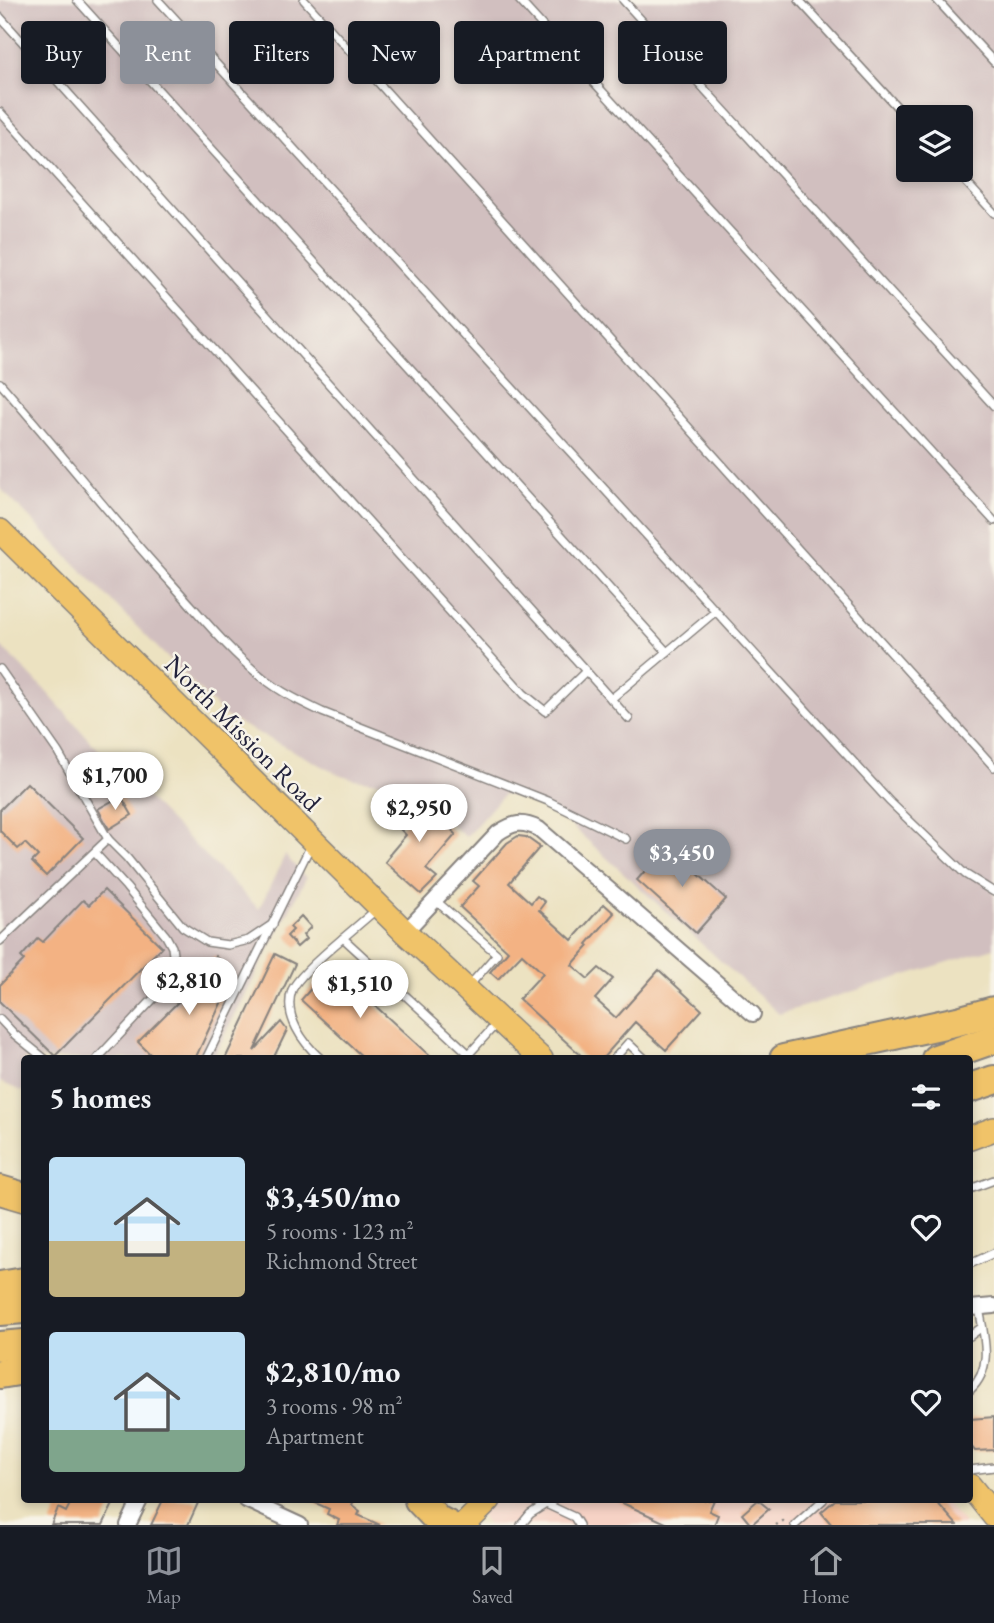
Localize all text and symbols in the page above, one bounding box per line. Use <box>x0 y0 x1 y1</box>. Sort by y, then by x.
chip: Buy <box>21 21 106 84</box>
chip: Rent <box>120 21 215 84</box>
chip: Filters <box>229 21 334 84</box>
chip: New <box>348 21 440 84</box>
chip: Apartment <box>454 21 604 84</box>
chip: House <box>618 21 727 84</box>
map controls <box>896 105 973 182</box>
button: layers <box>896 105 973 182</box>
street label: North Mission Road <box>157 647 329 819</box>
pin: $1,700 <box>58 752 172 812</box>
text: $1,700 <box>83 760 147 790</box>
pin: $2,950 <box>362 784 476 844</box>
text: $2,950 <box>387 792 451 822</box>
pin: $3,450 <box>625 830 739 889</box>
text: $3,450 <box>650 837 714 867</box>
pin: $2,810 <box>132 958 246 1017</box>
pin: $1,510 <box>303 960 417 1020</box>
text: $2,810 <box>157 965 221 995</box>
text: $1,510 <box>328 968 392 998</box>
text: 5 homes <box>49 1078 151 1117</box>
icon: filters <box>907 1078 945 1116</box>
text: $3,450/mo <box>266 1177 400 1216</box>
icon: home <box>105 1185 189 1269</box>
icon: heart <box>907 1208 945 1246</box>
text: 5 rooms · 123 m² <box>266 1216 414 1246</box>
text: Richmond Street <box>266 1246 417 1276</box>
text: $2,810/mo <box>266 1352 400 1391</box>
icon: home <box>105 1360 189 1444</box>
icon: heart <box>907 1383 945 1421</box>
text: 3 rooms · 98 m² <box>266 1391 403 1421</box>
text: Apartment <box>266 1421 364 1451</box>
tab: Map <box>145 1542 183 1609</box>
tab: Saved <box>472 1542 513 1609</box>
tab: Home <box>802 1542 849 1609</box>

